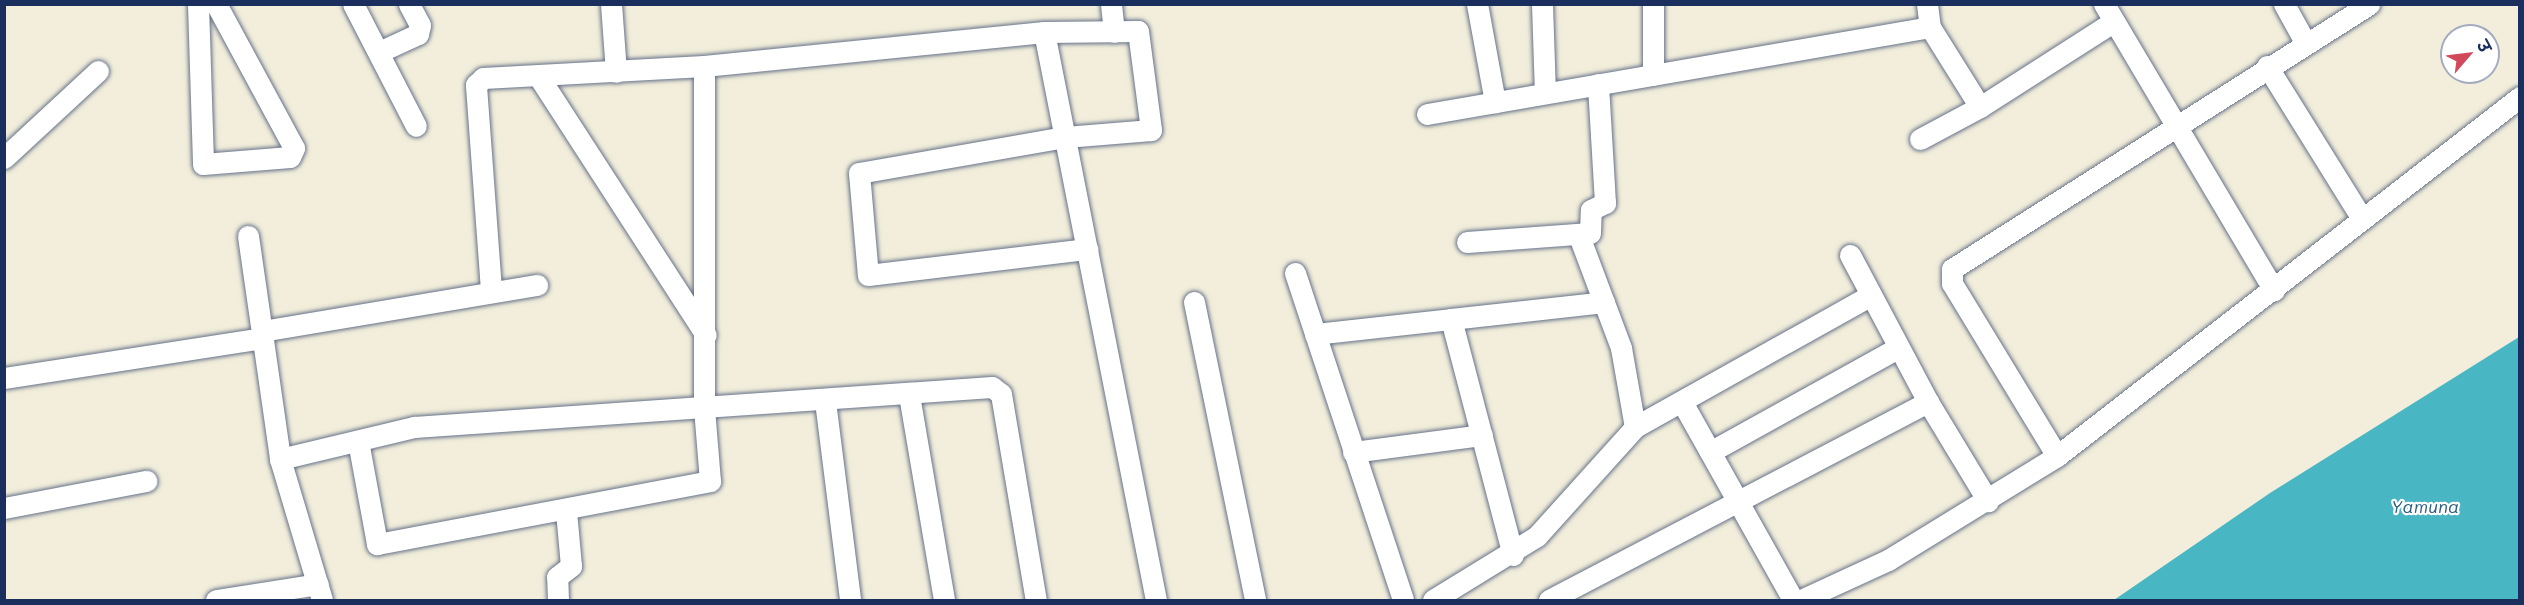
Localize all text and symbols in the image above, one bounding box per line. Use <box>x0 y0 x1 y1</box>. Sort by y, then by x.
north arrow <box>2440 24 2500 84</box>
text: उ <box>2473 37 2496 56</box>
water label: Yamuna <box>2391 495 2459 517</box>

